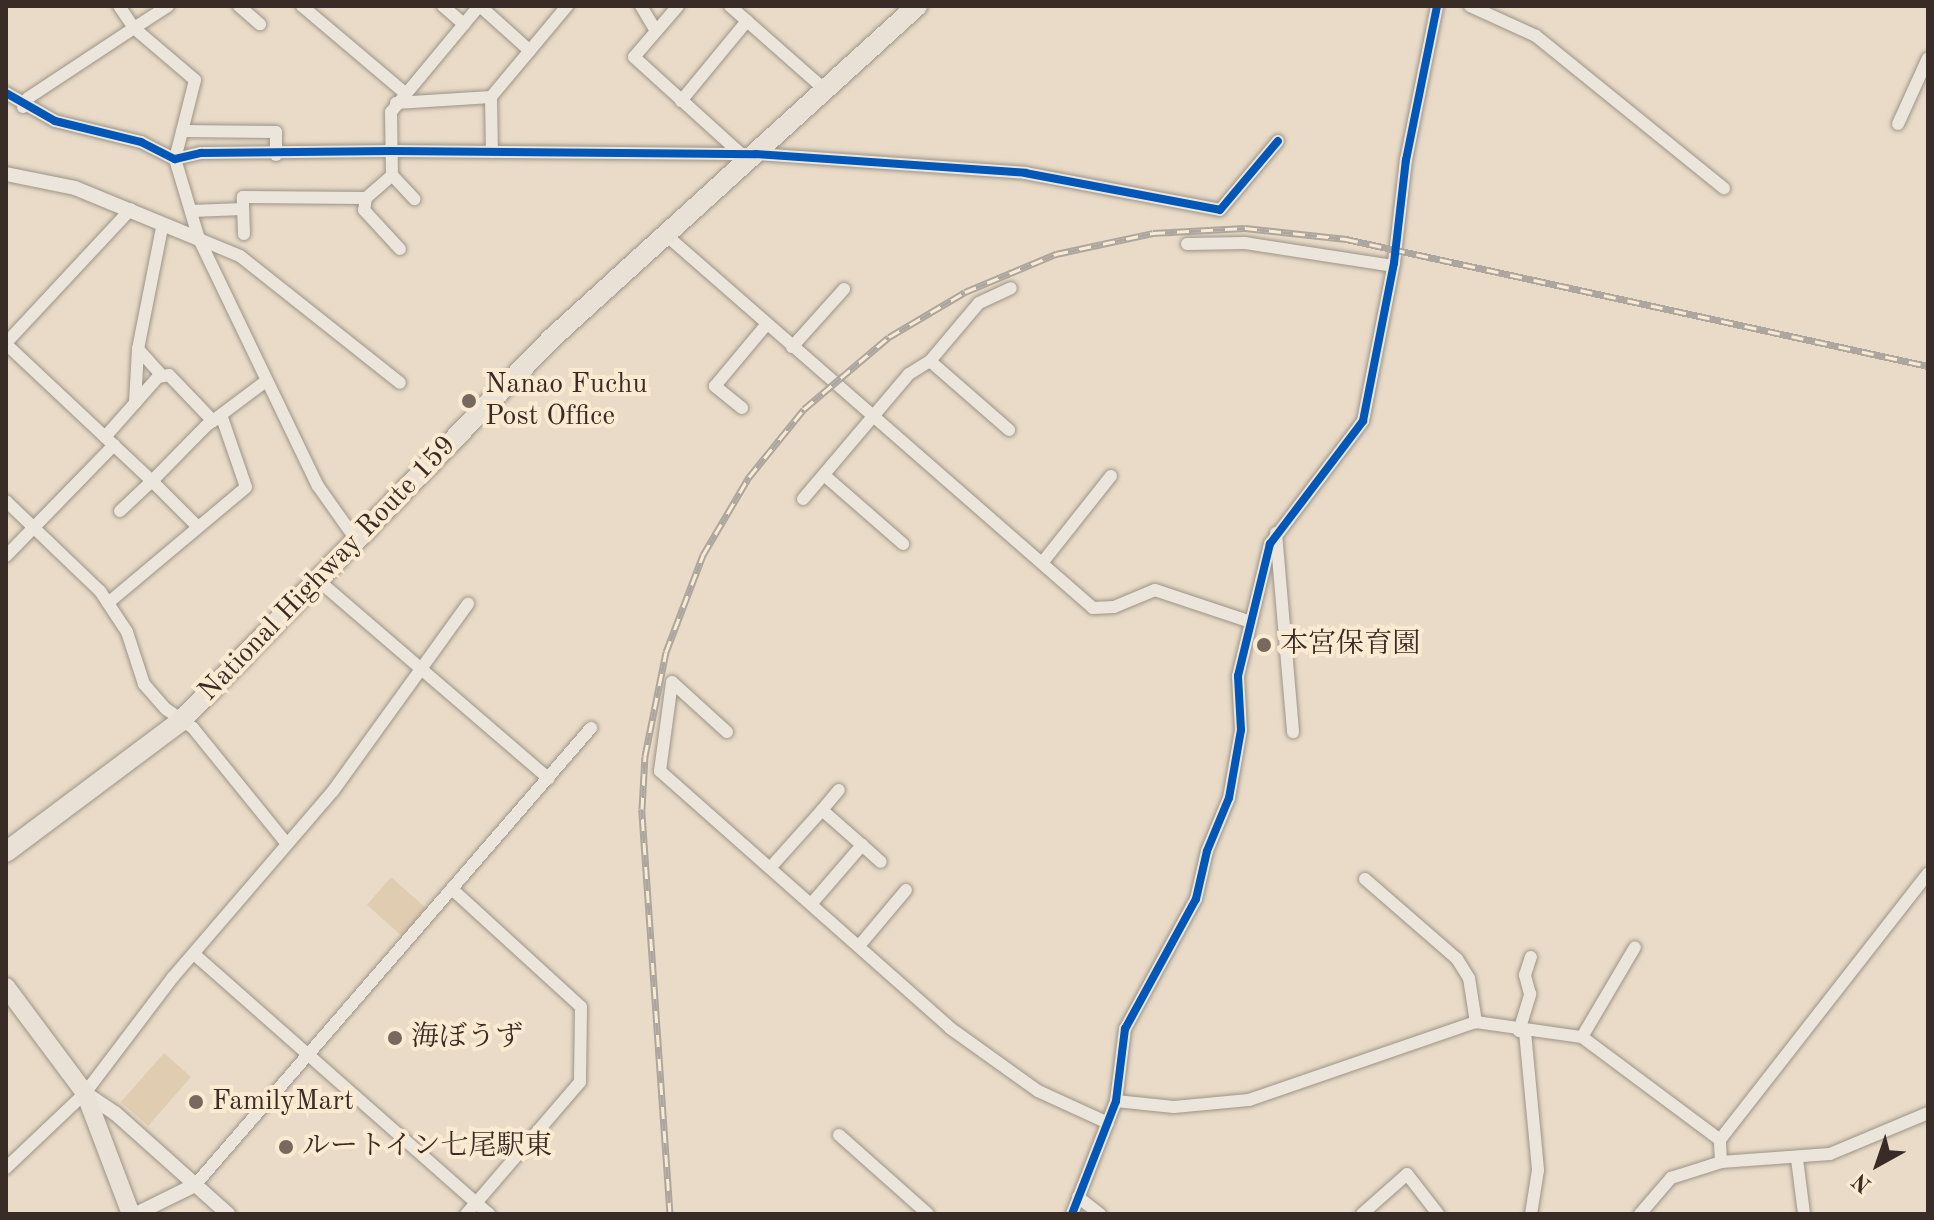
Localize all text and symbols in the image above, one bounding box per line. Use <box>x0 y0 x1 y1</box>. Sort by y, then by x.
place label: Nanao Fuchu Post Office <box>485 368 647 434</box>
marker: Nanao Fuchu Post Office <box>460 392 478 410</box>
street label: National Highway Route 159 <box>192 429 464 709</box>
place label: 本宮保育園 <box>1280 628 1420 662</box>
marker: 本宮保育園 <box>1255 636 1273 654</box>
place label: 海ぼうず <box>411 1021 523 1055</box>
marker: 海ぼうず <box>386 1029 404 1047</box>
place label: FamilyMart <box>212 1085 354 1119</box>
marker: FamilyMart <box>187 1093 205 1111</box>
north arrow <box>1838 1124 1918 1204</box>
place label: ルートイン七尾駅東 <box>302 1130 554 1164</box>
marker: ルートイン七尾駅東 <box>277 1138 295 1156</box>
text: N <box>1849 1169 1876 1196</box>

